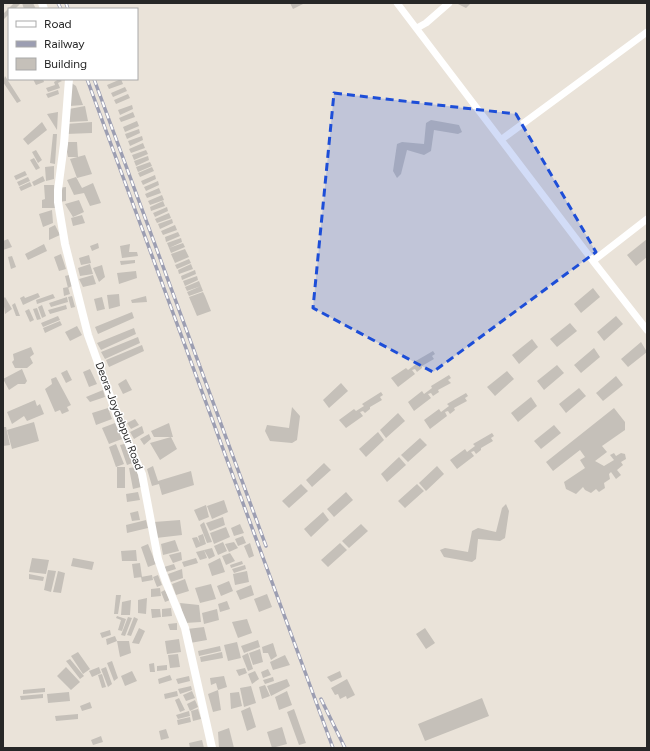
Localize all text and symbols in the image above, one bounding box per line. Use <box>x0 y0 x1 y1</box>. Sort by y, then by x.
legend <box>8 8 138 80</box>
text: Road <box>44 17 72 31</box>
text: Railway <box>44 37 85 51</box>
text: Building <box>44 57 87 71</box>
street label: Deora-Joydebpur Road <box>92 360 146 472</box>

